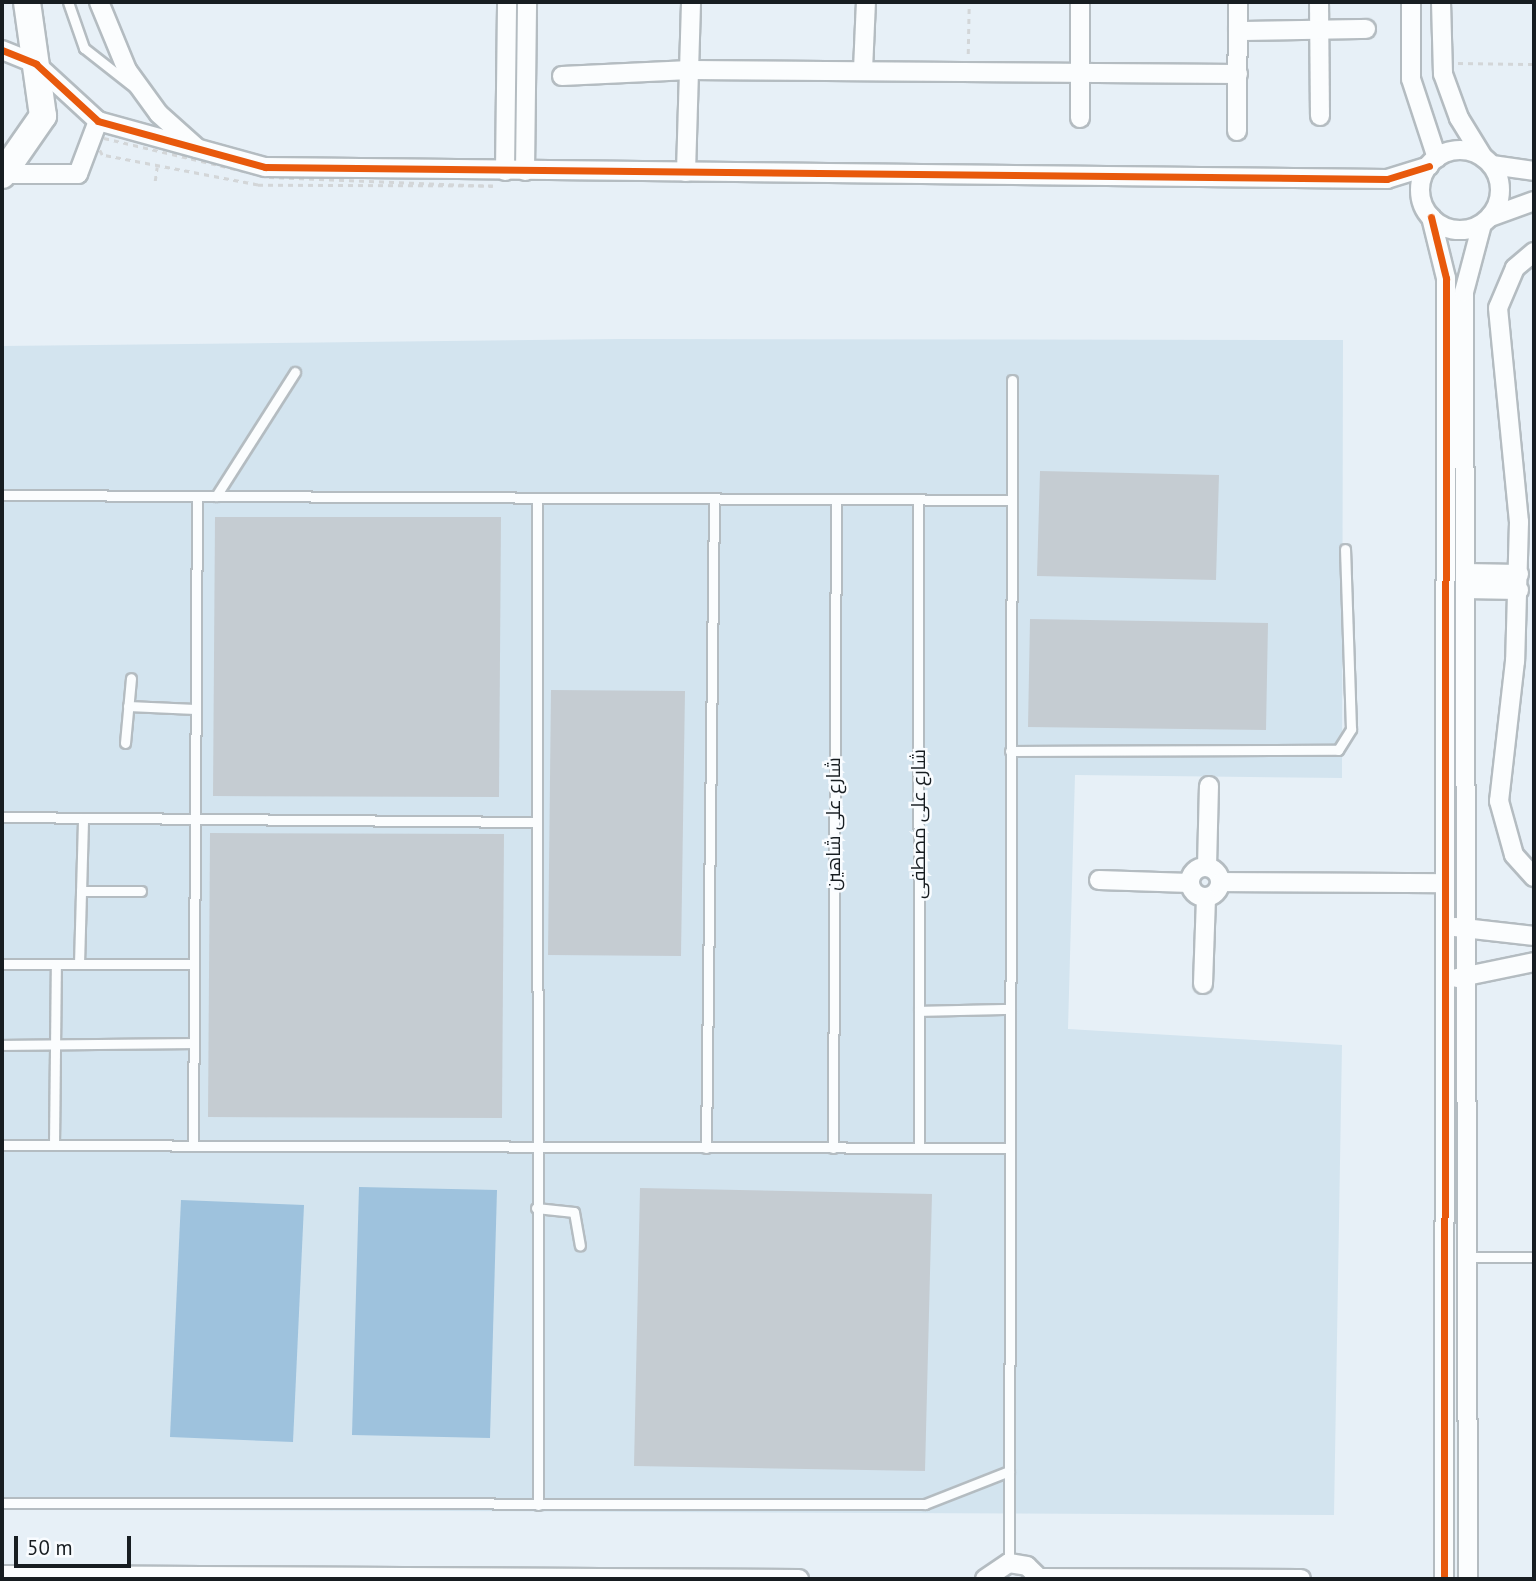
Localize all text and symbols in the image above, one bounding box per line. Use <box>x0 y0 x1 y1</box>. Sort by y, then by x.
street label: شارع على مصطفى <box>908 749 930 899</box>
street label: شارع على شاهين <box>823 757 845 891</box>
scale bar <box>18 1522 135 1566</box>
text: 50 m <box>27 1534 73 1561</box>

